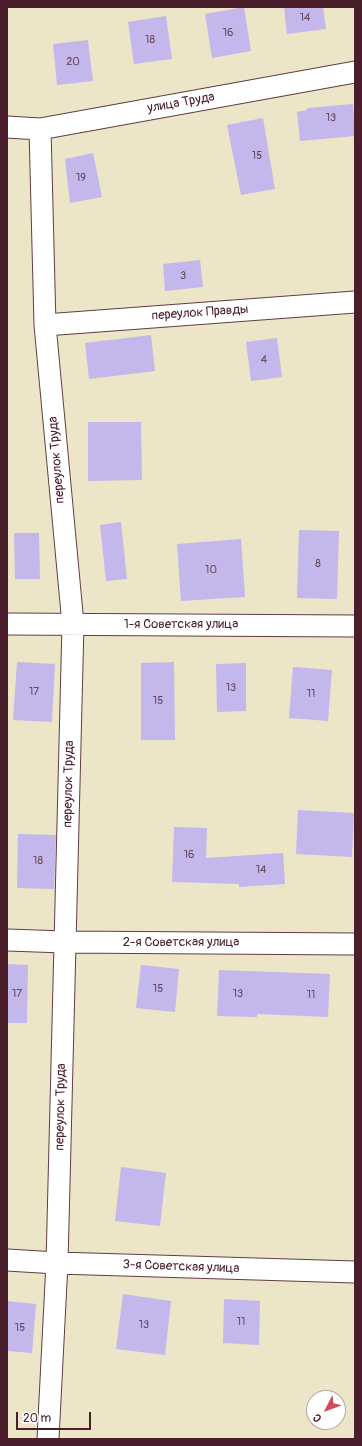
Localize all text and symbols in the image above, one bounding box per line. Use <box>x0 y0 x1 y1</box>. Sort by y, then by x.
house number: 14 <box>300 11 310 25</box>
house number: 16 <box>223 26 233 40</box>
house number: 18 <box>145 33 155 47</box>
house number: 20 <box>66 55 80 69</box>
street label: улица Труда <box>146 89 216 117</box>
house number: 13 <box>326 111 336 125</box>
house number: 15 <box>252 149 262 163</box>
house number: 19 <box>76 171 86 185</box>
house number: 3 <box>180 269 186 283</box>
street label: переулок Правды <box>151 302 249 324</box>
house number: 4 <box>261 353 267 367</box>
street label: переулок Труда <box>45 416 69 504</box>
house number: 8 <box>315 557 321 571</box>
house number: 10 <box>205 563 217 577</box>
street label: 1-я Советская улица <box>124 617 238 633</box>
house number: 13 <box>226 681 236 695</box>
house number: 17 <box>29 685 39 699</box>
house number: 11 <box>307 687 315 701</box>
house number: 15 <box>153 694 163 708</box>
street label: переулок Труда <box>60 740 78 828</box>
house number: 16 <box>184 848 194 862</box>
house number: 18 <box>33 854 43 868</box>
house number: 14 <box>256 863 266 877</box>
street label: 2-я Советская улица <box>123 935 239 951</box>
house number: 15 <box>153 982 163 996</box>
house number: 17 <box>12 987 22 1001</box>
house number: 13 <box>233 987 243 1001</box>
house number: 11 <box>307 988 315 1002</box>
street label: переулок Труда <box>52 1063 70 1151</box>
street label: 3-я Советская улица <box>122 1257 240 1277</box>
house number: 11 <box>237 1315 245 1329</box>
house number: 13 <box>139 1318 149 1332</box>
house number: 15 <box>15 1321 25 1335</box>
north arrow <box>306 1390 346 1430</box>
scale bar <box>18 1404 93 1430</box>
text: 20 m <box>23 1411 51 1426</box>
text: С <box>310 1411 325 1425</box>

